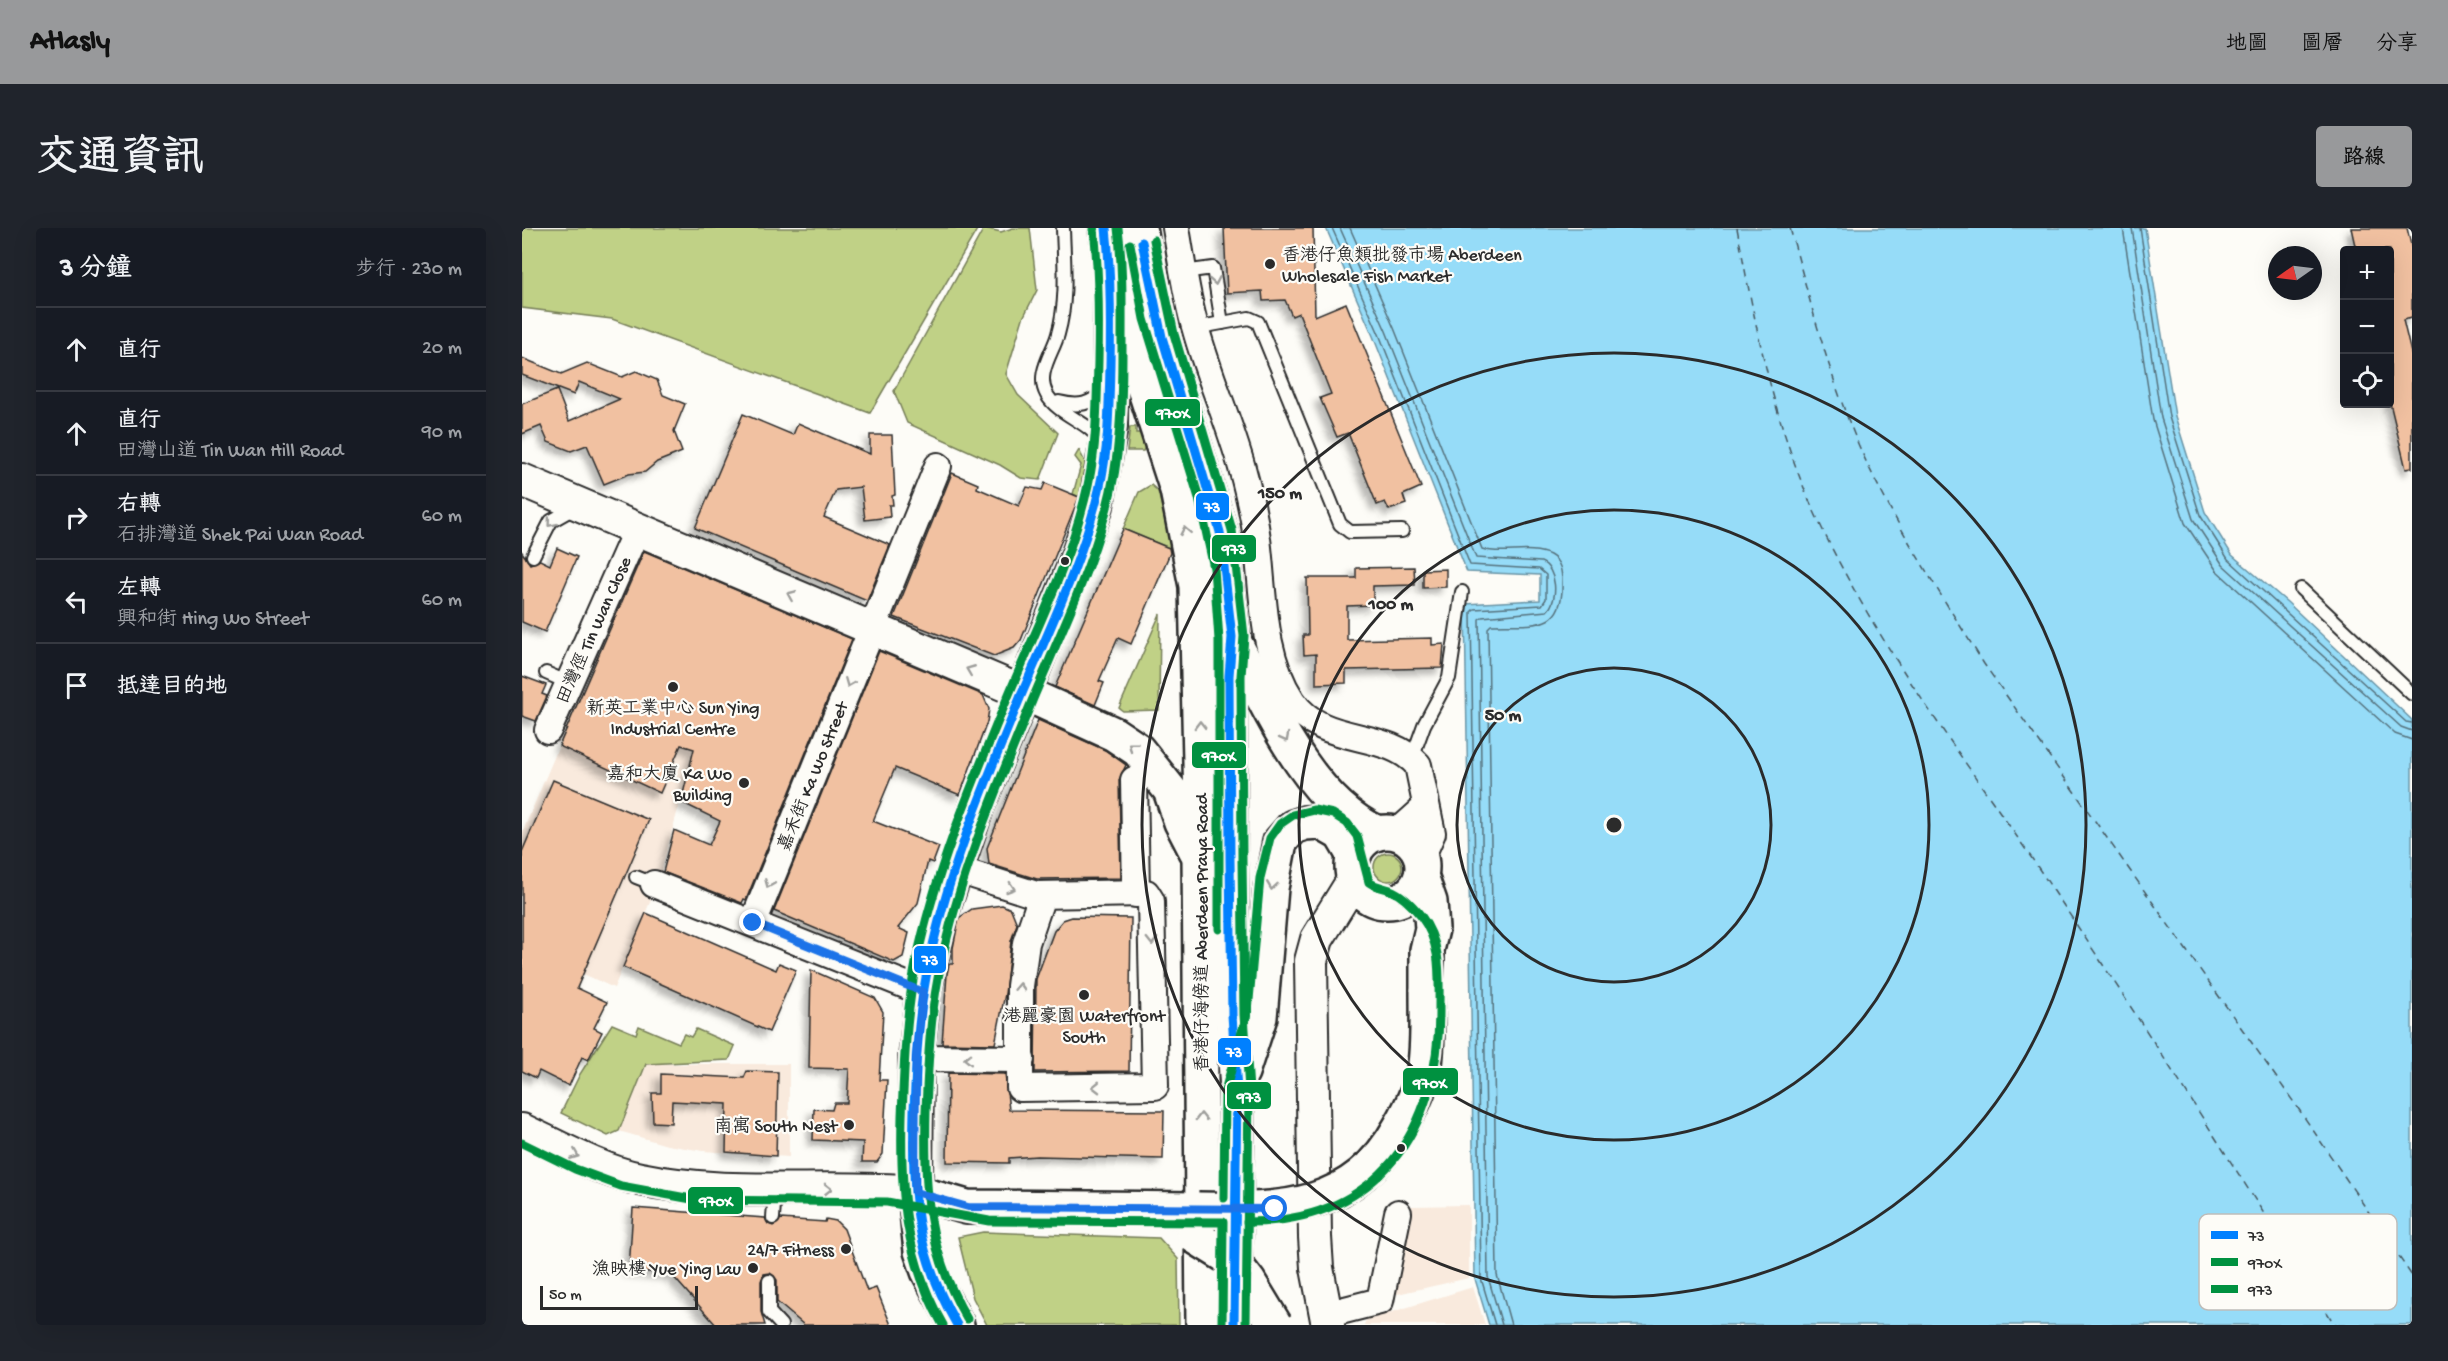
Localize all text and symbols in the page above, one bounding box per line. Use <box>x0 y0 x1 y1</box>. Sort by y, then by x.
text: Atlasly <box>30 26 110 59</box>
text: 地圖 <box>2226 33 2268 58</box>
text: 圖層 <box>2301 33 2343 58</box>
text: 分享 <box>2376 33 2418 58</box>
button: 路線 <box>2316 126 2412 187</box>
text: 交通資訊 <box>36 137 204 186</box>
place label: 香港仔魚類批發市場 Aberdeen Wholesale Fish Market <box>1282 245 1522 288</box>
north arrow <box>2268 246 2322 300</box>
map controls <box>2340 246 2394 408</box>
button: + <box>2340 246 2394 300</box>
text: 3 分鐘 <box>60 255 132 286</box>
marker: 香港仔魚類批發市場 Aberdeen Wholesale Fish Market <box>1263 257 1277 271</box>
text: 步行 · 230 m <box>356 259 462 282</box>
one-way arrow <box>1208 275 1221 285</box>
button: − <box>2340 300 2394 354</box>
icon: ahead <box>60 333 93 366</box>
text: 20 m <box>422 338 462 361</box>
text: 直行 <box>117 339 161 365</box>
button: locate <box>2340 354 2394 408</box>
line badge: 970X <box>1144 398 1201 427</box>
text: 970X <box>1155 406 1191 425</box>
text: 直行 <box>117 409 161 435</box>
icon: ahead <box>60 417 93 450</box>
text: 90 m <box>422 422 462 445</box>
text: 田灣山道 Tin Wan Hill Road <box>117 441 343 464</box>
text: 150 m <box>1257 484 1302 505</box>
line badge: 73 <box>1195 492 1230 521</box>
text: 右轉 <box>117 493 161 519</box>
text: 73 <box>1203 500 1220 519</box>
icon: right <box>60 501 93 534</box>
text: 60 m <box>422 506 462 529</box>
one-way arrow <box>548 516 559 527</box>
text: 石排灣道 Shek Pai Wan Road <box>117 525 363 548</box>
one-way arrow <box>1180 527 1193 537</box>
line badge: 973 <box>1211 534 1257 563</box>
text: 973 <box>1221 542 1246 561</box>
street label: 田灣徑 Tin Wan Close <box>552 553 637 708</box>
unlabelled marker <box>1059 555 1071 567</box>
text: 左轉 <box>117 577 161 603</box>
icon: left <box>60 585 93 618</box>
text: 60 m <box>422 590 462 613</box>
one-way arrow <box>786 590 797 602</box>
text: 100 m <box>1368 595 1414 616</box>
text: 興和街 Hing Wo Street <box>117 609 309 632</box>
one-way arrow <box>966 665 977 677</box>
icon: arrive <box>60 669 93 702</box>
text: 抵達目的地 <box>117 675 227 701</box>
one-way arrow <box>844 677 856 688</box>
marker: 新英工業中心 Sun Ying Industrial Centre <box>666 680 680 694</box>
street label: 嘉禾街 Ka Wo Street <box>774 697 855 855</box>
place label: 新英工業中心 Sun Ying Industrial Centre <box>587 698 759 741</box>
text: 50 m <box>1485 706 1522 727</box>
one-way arrow <box>1194 721 1206 730</box>
one-way arrow <box>1278 732 1289 742</box>
line badge: 970X <box>1191 741 1247 769</box>
one-way arrow <box>1128 742 1139 753</box>
text: 970X <box>1201 749 1237 768</box>
place label: 嘉和大廈 Ka Wo Building <box>607 764 732 807</box>
marker: 嘉和大廈 Ka Wo Building <box>737 776 751 790</box>
street label: 香港仔海傍道 Aberdeen Praya Road <box>1192 792 1214 1072</box>
centre of rings <box>1604 815 1624 835</box>
one-way arrow <box>764 877 776 888</box>
one-way arrow <box>1005 881 1016 893</box>
one-way arrow <box>1266 882 1278 891</box>
route end <box>739 909 765 935</box>
one-way arrow <box>1146 936 1158 945</box>
line badge: 73 <box>913 945 947 974</box>
text: 73 <box>921 953 938 972</box>
one-way arrow <box>1014 983 1027 992</box>
marker: 港麗豪園 Waterfront South <box>1077 988 1091 1002</box>
place label: 港麗豪園 Waterfront South <box>1003 1006 1166 1049</box>
line badge: 73 <box>1217 1037 1252 1066</box>
text: 73 <box>1225 1045 1242 1064</box>
one-way arrow <box>964 1053 973 1065</box>
line badge: 970X <box>1402 1067 1459 1096</box>
text: 970X <box>1412 1076 1448 1095</box>
one-way arrow <box>1092 1081 1101 1093</box>
line badge: 973 <box>1226 1081 1272 1110</box>
text: 973 <box>1236 1090 1261 1109</box>
one-way arrow <box>1195 1112 1207 1121</box>
place label: 南寓 South Nest <box>714 1116 839 1138</box>
marker: 南寓 South Nest <box>842 1118 856 1132</box>
unlabelled marker <box>1395 1142 1407 1154</box>
one-way arrow <box>569 1147 580 1160</box>
one-way arrow <box>823 1183 832 1195</box>
line badge: 970X <box>687 1186 744 1215</box>
text: 970X <box>698 1194 734 1213</box>
route start <box>1261 1195 1287 1221</box>
legend <box>2199 1214 2397 1310</box>
text: 73 <box>2247 1229 2265 1248</box>
place label: 24/7 Fitness <box>747 1241 835 1262</box>
marker: 24/7 Fitness <box>839 1242 853 1256</box>
text: 970X <box>2247 1256 2282 1275</box>
place label: 漁映樓 Yue Ying Lau <box>592 1259 742 1281</box>
marker: 漁映樓 Yue Ying Lau <box>746 1261 760 1275</box>
scale bar <box>540 1283 698 1310</box>
text: 973 <box>2247 1283 2273 1302</box>
text: 50 m <box>549 1287 582 1306</box>

